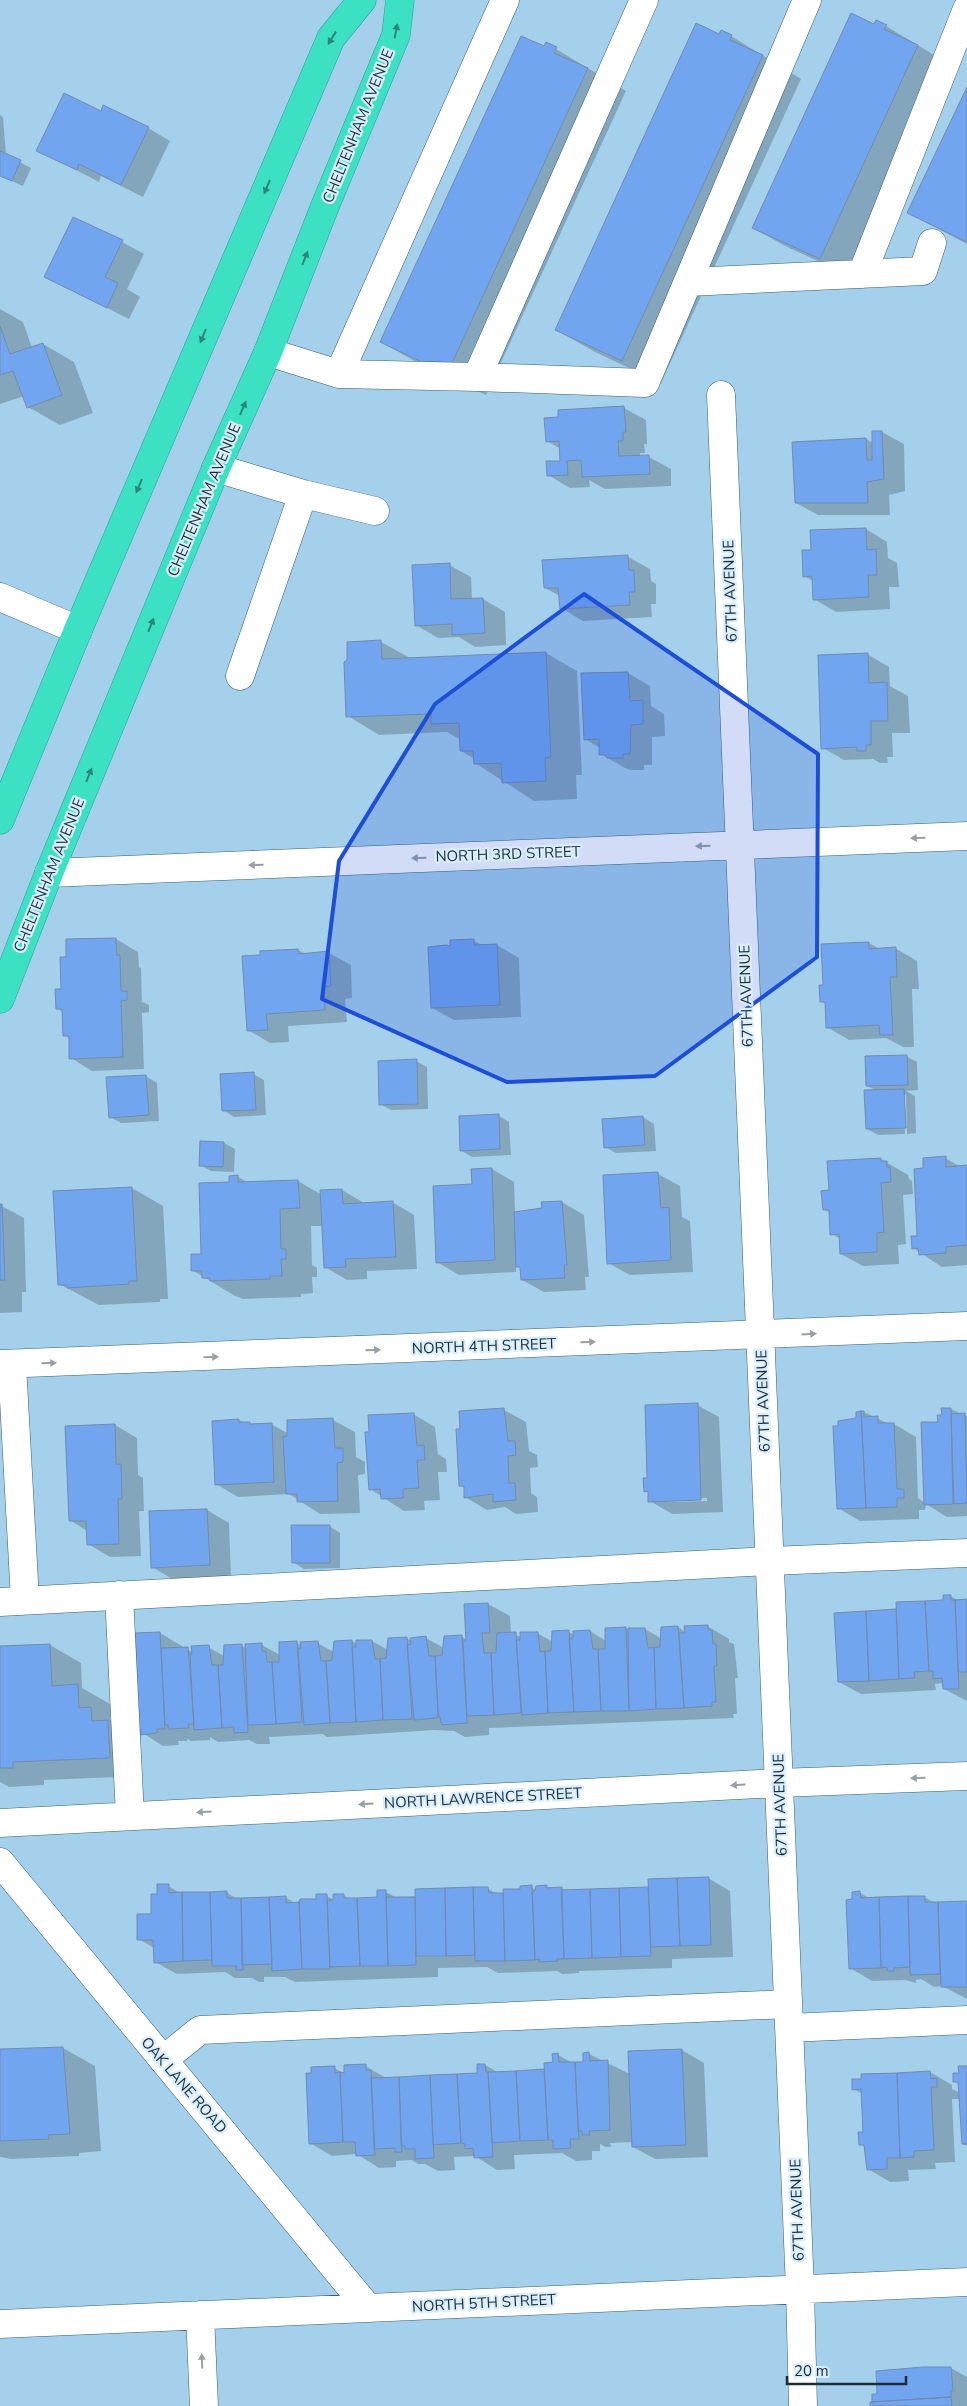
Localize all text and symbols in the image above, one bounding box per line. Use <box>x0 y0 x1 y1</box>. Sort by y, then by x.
one-way arrow <box>392 23 400 38</box>
one-way arrow <box>327 32 336 45</box>
street label: CHELTENHAM AVENUE <box>318 46 398 206</box>
one-way arrow <box>262 180 270 194</box>
one-way arrow <box>302 250 309 265</box>
one-way arrow <box>198 329 206 343</box>
one-way arrow <box>240 401 248 415</box>
street label: CHELTENHAM AVENUE <box>163 420 245 580</box>
one-way arrow <box>135 479 143 494</box>
street label: 67TH AVENUE <box>718 540 742 642</box>
one-way arrow <box>148 618 156 632</box>
one-way arrow <box>86 768 94 782</box>
street label: CHELTENHAM AVENUE <box>9 795 89 955</box>
one-way arrow <box>910 834 926 842</box>
street label: NORTH 3RD STREET <box>435 841 581 867</box>
one-way arrow <box>695 843 711 851</box>
one-way arrow <box>410 854 426 862</box>
one-way arrow <box>248 861 264 869</box>
street label: 67TH AVENUE <box>734 945 758 1047</box>
one-way arrow <box>801 1329 817 1337</box>
street label: NORTH 4TH STREET <box>412 1333 556 1359</box>
one-way arrow <box>581 1338 597 1346</box>
one-way arrow <box>366 1346 382 1354</box>
street label: 67TH AVENUE <box>751 1350 775 1452</box>
one-way arrow <box>203 1352 219 1360</box>
one-way arrow <box>41 1358 57 1366</box>
street label: 67TH AVENUE <box>768 1754 792 1856</box>
one-way arrow <box>910 1774 926 1782</box>
one-way arrow <box>730 1782 746 1790</box>
street label: NORTH LAWRENCE STREET <box>384 1783 582 1813</box>
one-way arrow <box>358 1801 374 1809</box>
one-way arrow <box>196 1809 212 1817</box>
street label: OAK LANE ROAD <box>137 2033 231 2137</box>
street label: 67TH AVENUE <box>785 2159 809 2261</box>
street label: NORTH 5TH STREET <box>411 2289 557 2317</box>
one-way arrow <box>198 2352 206 2368</box>
scale bar <box>787 2354 906 2386</box>
text: 20 m <box>794 2361 829 2381</box>

